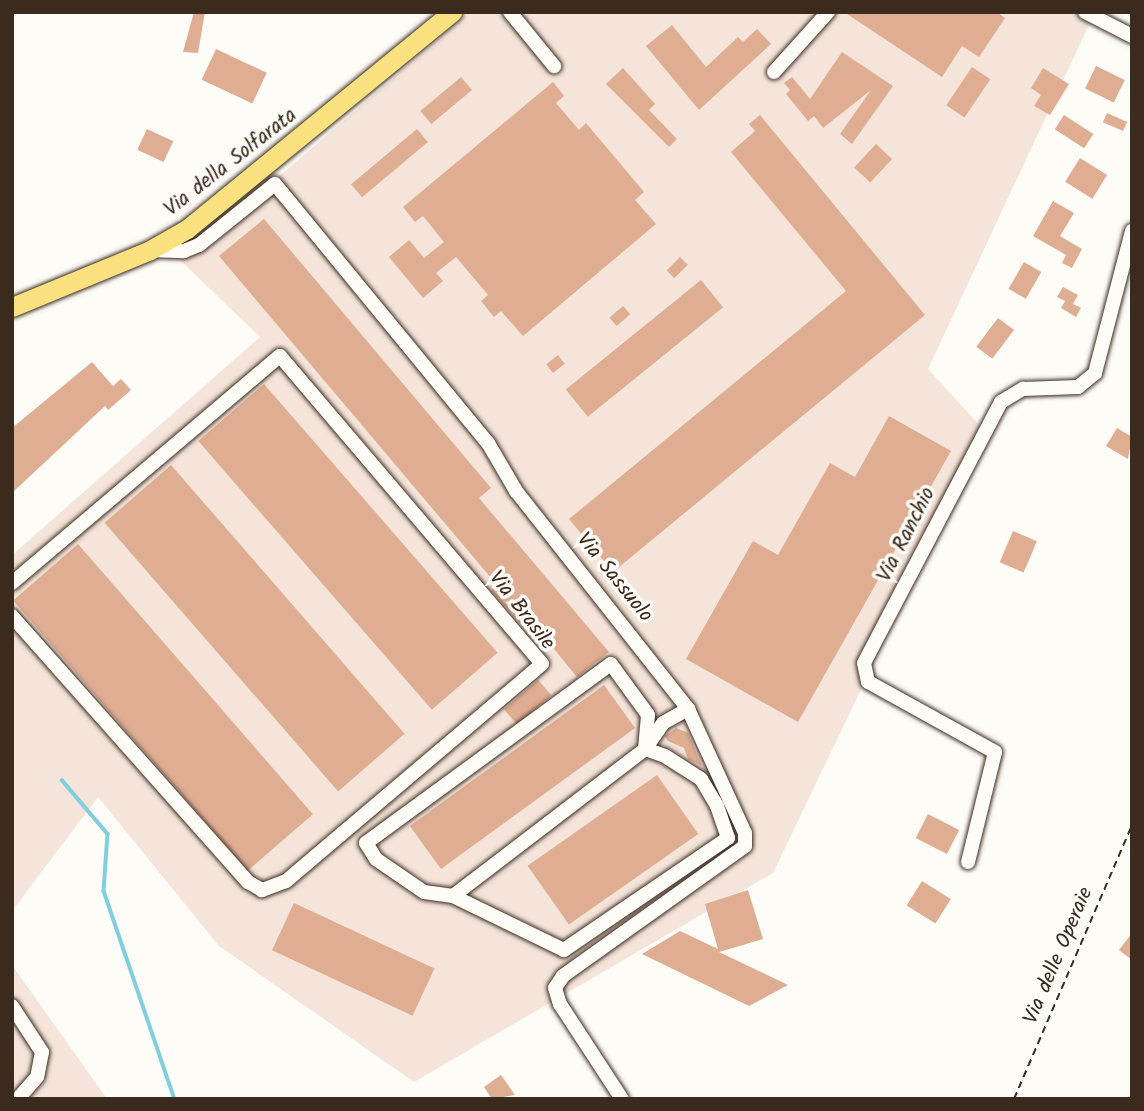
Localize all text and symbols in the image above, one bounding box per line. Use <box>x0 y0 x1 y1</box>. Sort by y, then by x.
street label: Via della Solfarata <box>160 103 302 223</box>
street label: Via Ranchio <box>872 483 942 587</box>
street label: Via Sassuolo <box>570 528 658 628</box>
street label: Via Brasile <box>482 567 560 655</box>
street label: Via delle Operaie <box>1019 884 1099 1028</box>

